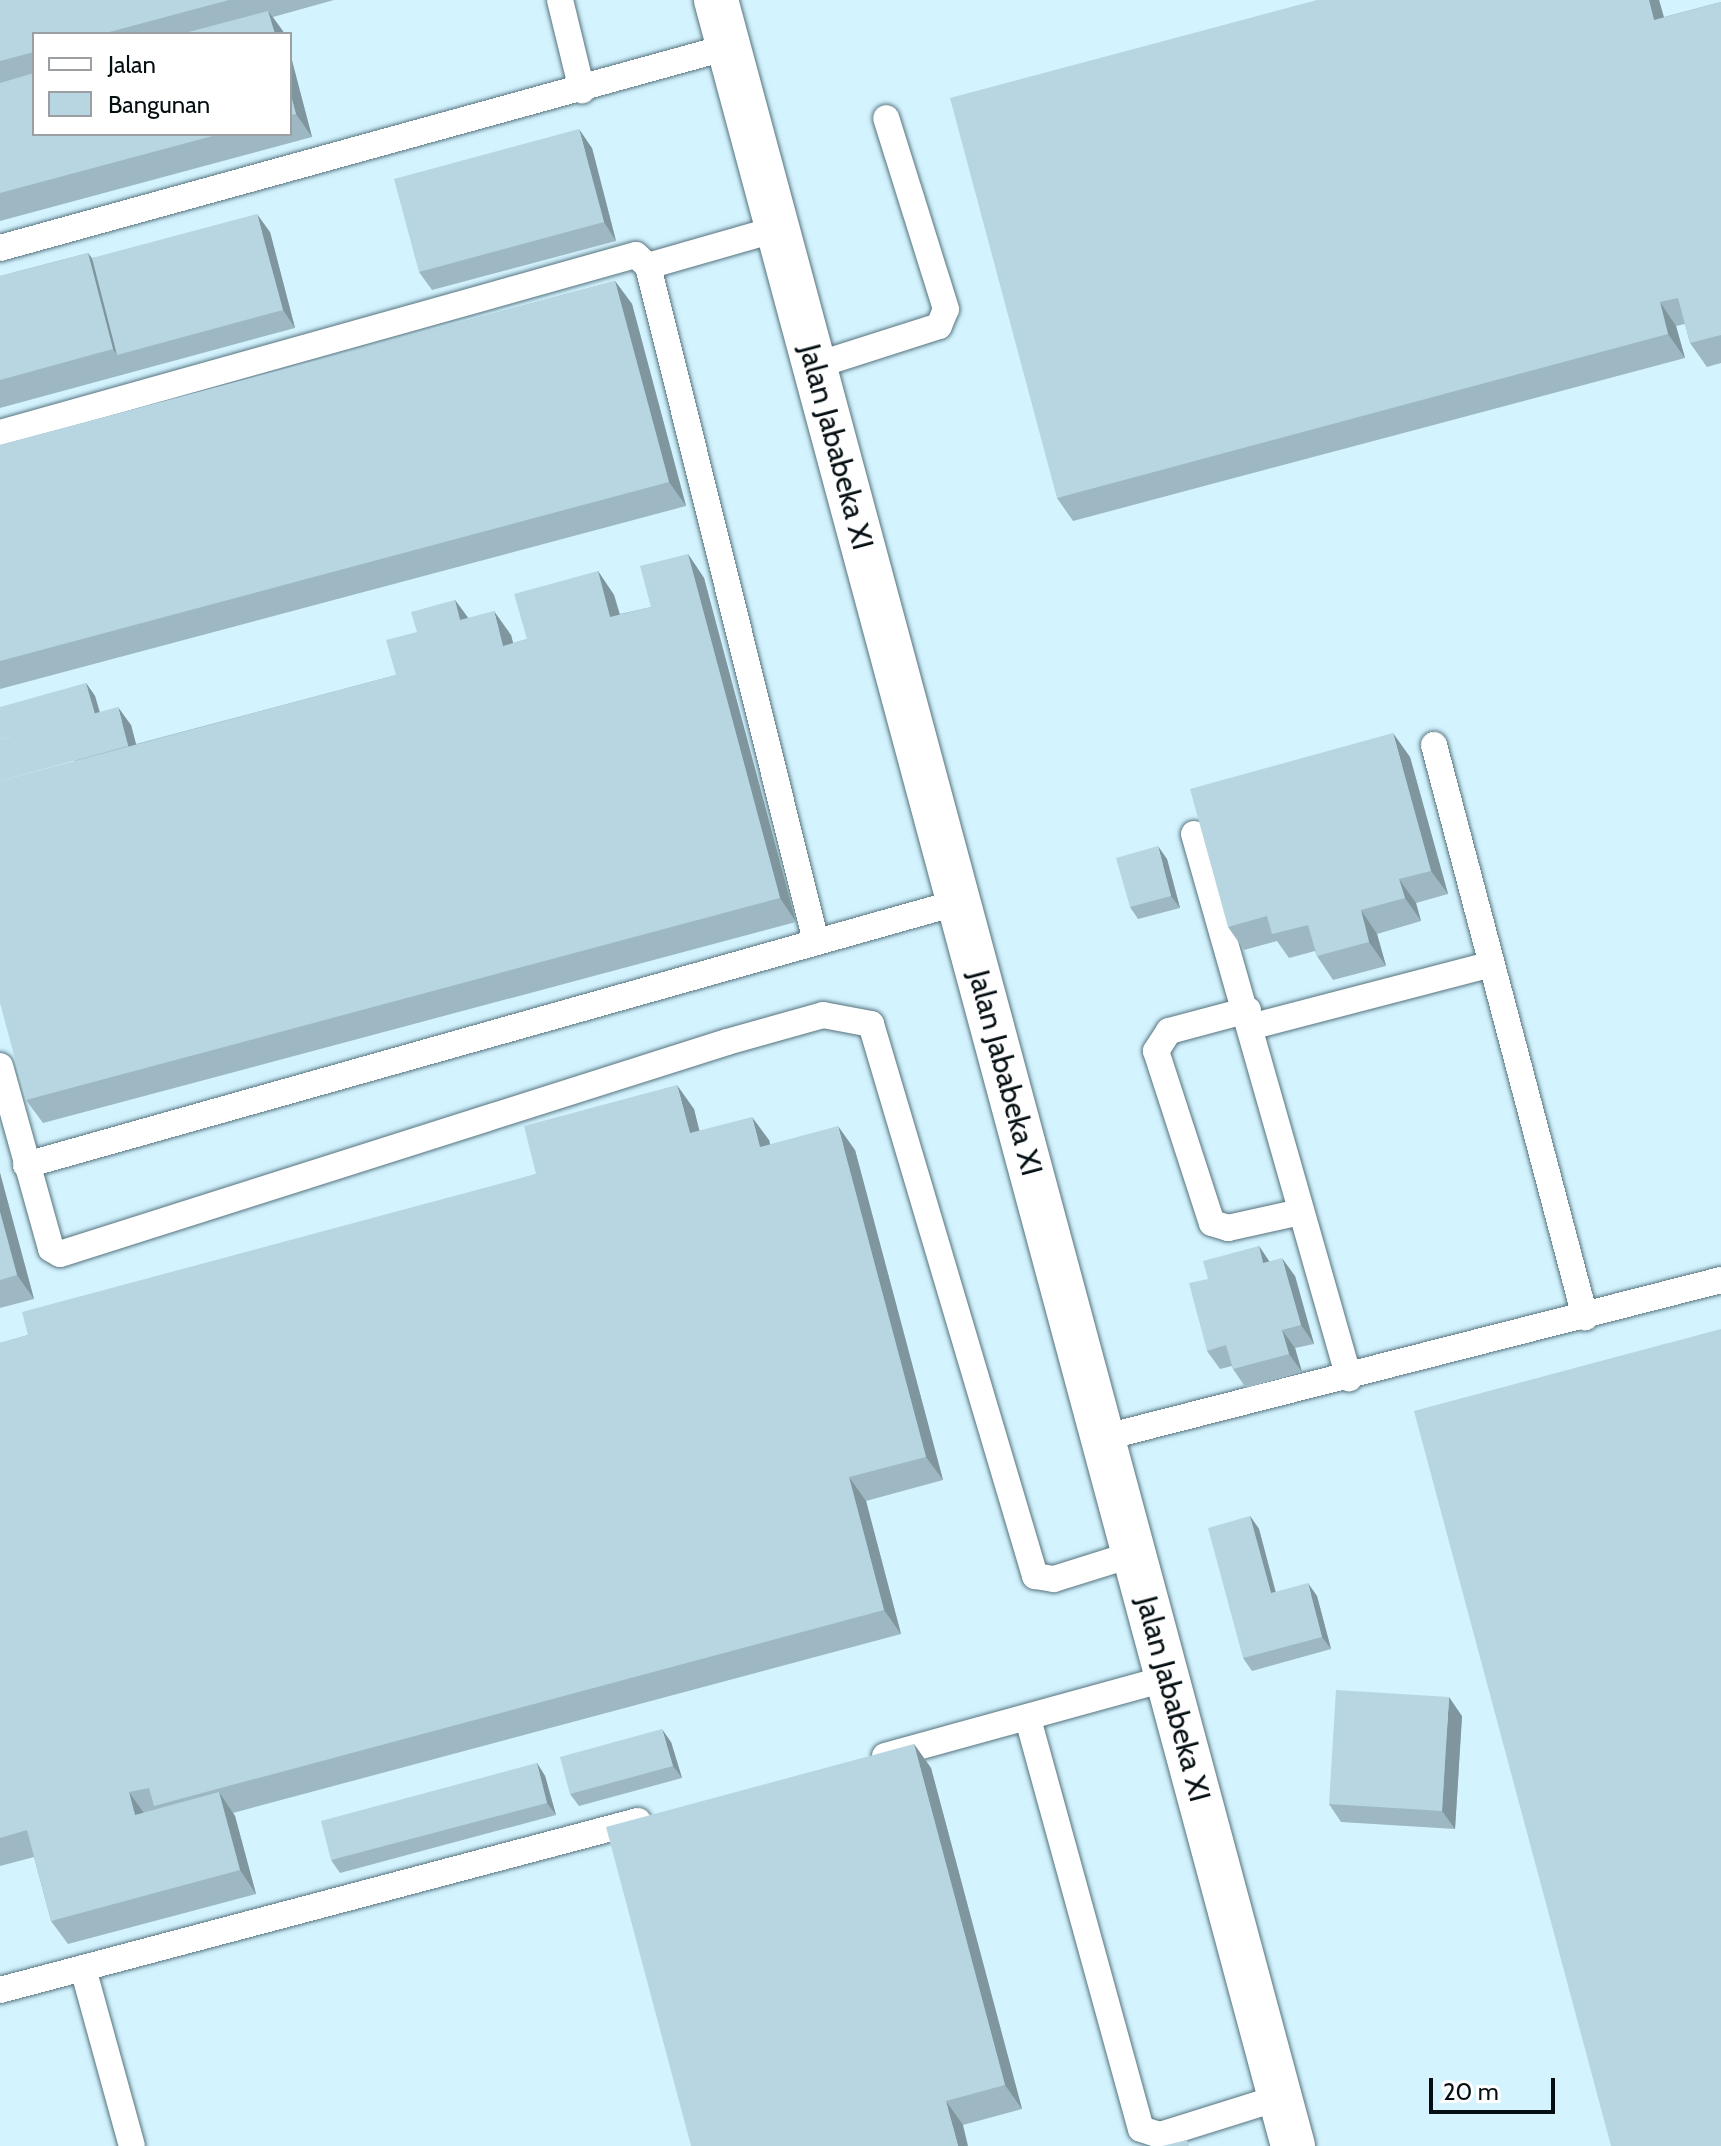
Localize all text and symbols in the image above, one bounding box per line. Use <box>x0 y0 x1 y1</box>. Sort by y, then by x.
legend <box>32 32 292 136</box>
text: Jalan <box>108 50 156 79</box>
text: Bangunan <box>108 90 210 119</box>
street label: Jalan Jababeka XI <box>791 340 881 554</box>
street label: Jalan Jababeka XI <box>960 966 1050 1180</box>
street label: Jalan Jababeka XI <box>1128 1592 1218 1806</box>
scale bar <box>1433 2062 1559 2112</box>
text: 20 m <box>1443 2077 1499 2106</box>

